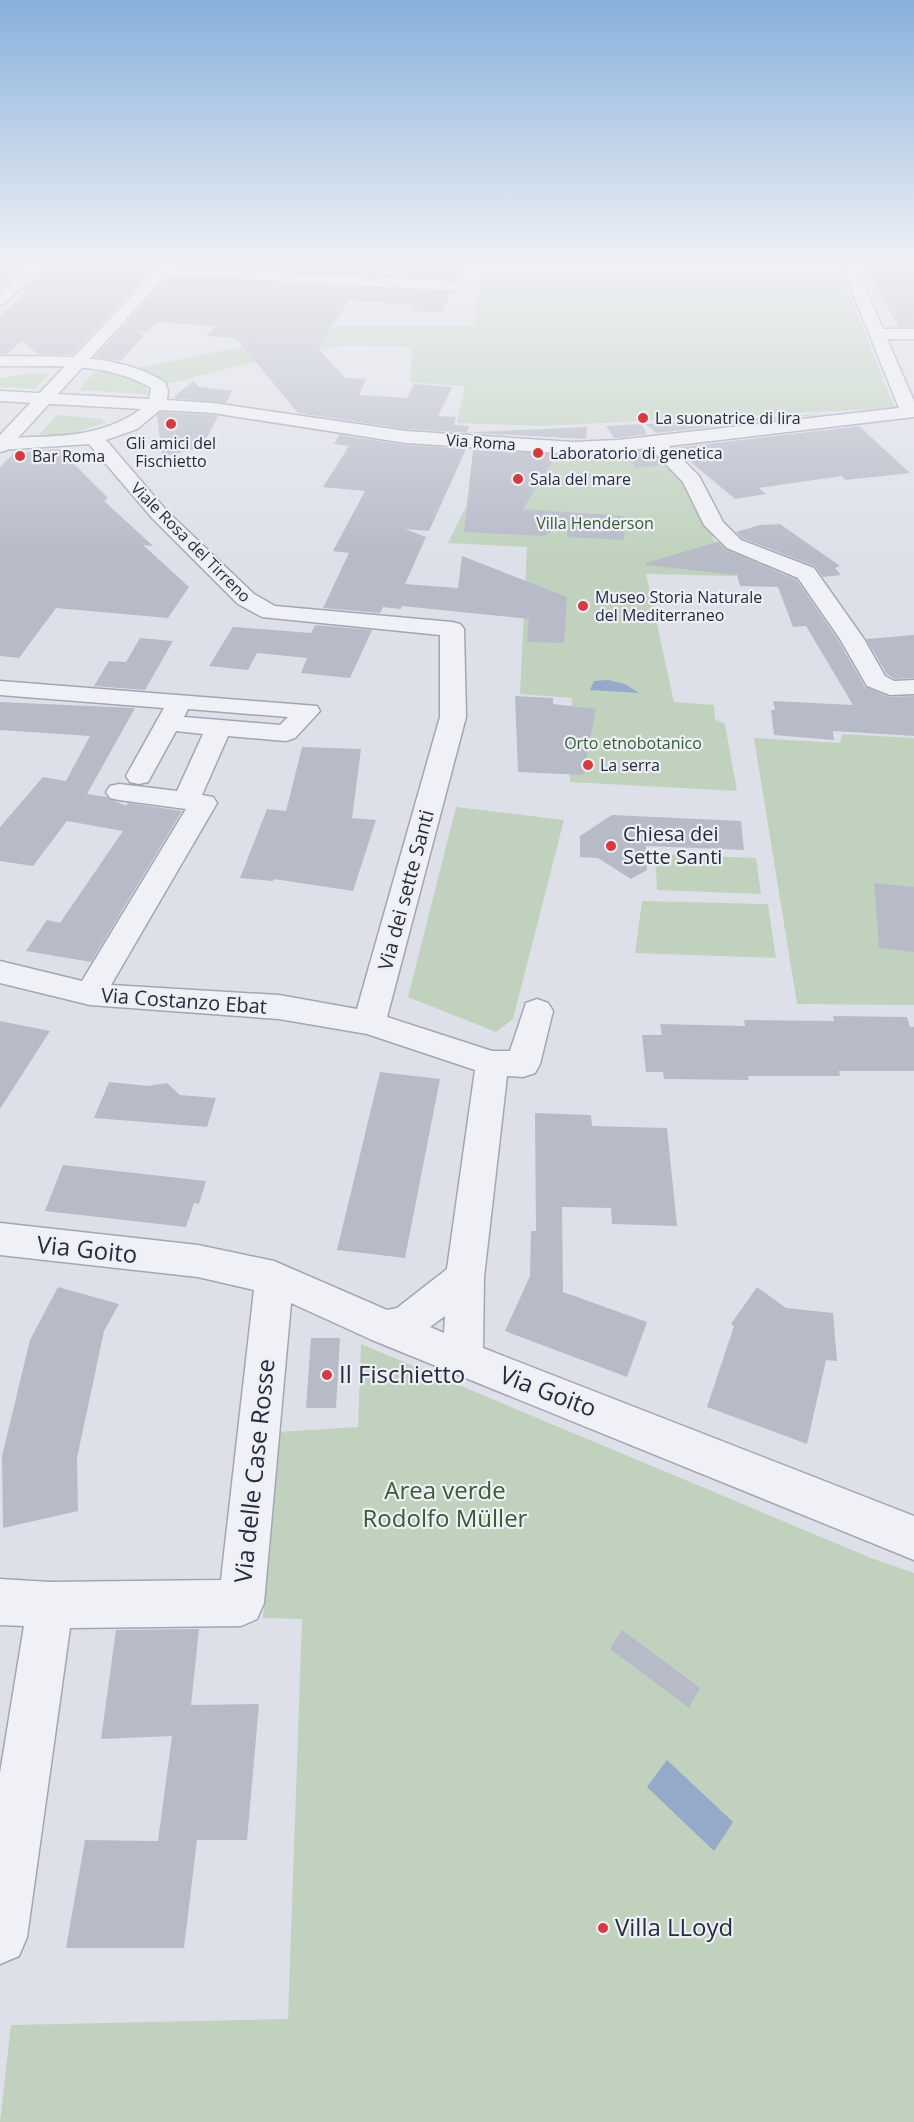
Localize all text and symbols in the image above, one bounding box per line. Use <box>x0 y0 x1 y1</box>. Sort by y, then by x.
place label: La suonatrice di lira <box>655 407 801 429</box>
marker: La suonatrice di lira <box>636 411 650 425</box>
marker: Gli amici del Fischietto <box>164 417 178 431</box>
street label: Via Roma <box>445 429 517 455</box>
place label: Gli amici del Fischietto <box>126 432 216 472</box>
place label: Laboratorio di genetica <box>550 442 723 464</box>
place label: Bar Roma <box>32 445 105 467</box>
marker: Laboratorio di genetica <box>531 446 545 460</box>
marker: Bar Roma <box>13 449 27 463</box>
place label: Sala del mare <box>530 468 631 490</box>
marker: Sala del mare <box>511 472 525 486</box>
street label: Viale Rosa del Tirreno <box>126 477 256 607</box>
park label: Villa Henderson <box>536 512 654 534</box>
place label: Museo Storia Naturale del Mediterraneo <box>595 586 762 626</box>
marker: Museo Storia Naturale del Mediterraneo <box>576 599 590 613</box>
park label: Orto etnobotanico <box>564 732 702 754</box>
place label: La serra <box>600 754 660 776</box>
marker: La serra <box>581 758 595 772</box>
street label: Via dei sette Santi <box>371 807 440 973</box>
place label: Chiesa dei Sette Santi <box>623 820 722 870</box>
marker: Chiesa dei Sette Santi <box>604 839 618 853</box>
street label: Via Costanzo Ebat <box>100 981 268 1020</box>
street label: Via Goito <box>35 1227 139 1270</box>
street label: Via delle Case Rosse <box>225 1357 282 1585</box>
place label: Il Fischietto <box>339 1357 465 1390</box>
street label: Via Goito <box>496 1357 602 1424</box>
marker: Il Fischietto <box>320 1368 334 1382</box>
park label: Area verde Rodolfo Müller <box>363 1473 528 1534</box>
place label: Villa LLoyd <box>615 1910 733 1943</box>
marker: Villa LLoyd <box>596 1921 610 1935</box>

